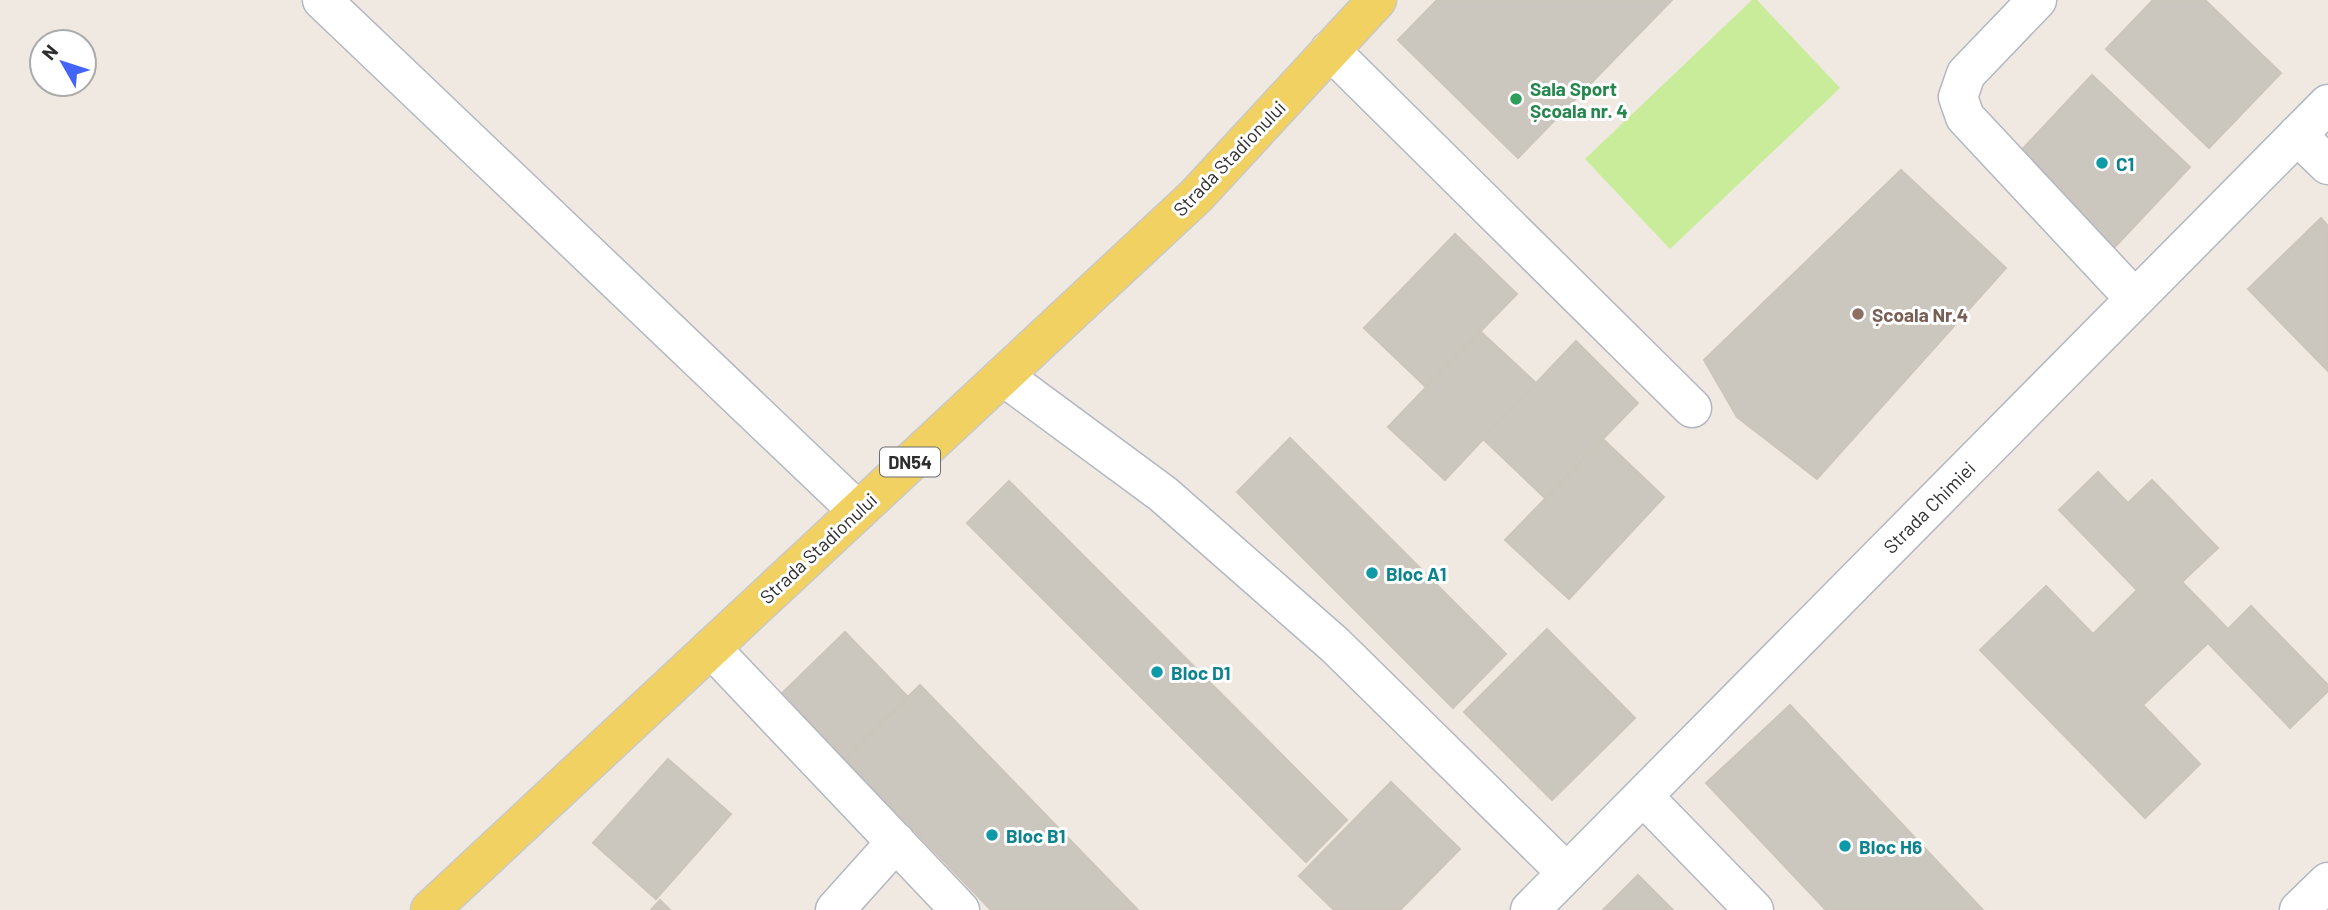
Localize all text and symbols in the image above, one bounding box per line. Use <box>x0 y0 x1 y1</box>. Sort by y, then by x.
north arrow <box>28 28 98 98</box>
text: N <box>36 40 62 64</box>
place label: Sala Sport Școala nr. 4 <box>1530 77 1628 122</box>
marker: Sala Sport Școala nr. 4 <box>1508 91 1524 107</box>
street label: Strada Stadionului <box>1168 95 1290 221</box>
place label: C1 <box>2116 152 2134 175</box>
marker: C1 <box>2094 155 2110 171</box>
place label: Școala Nr.4 <box>1872 303 1968 326</box>
marker: Școala Nr.4 <box>1850 306 1866 322</box>
road number: DN54 <box>880 448 940 476</box>
street label: Strada Chimiei <box>1878 456 1980 558</box>
street label: Strada Stadionului <box>755 488 881 608</box>
place label: Bloc A1 <box>1386 562 1446 585</box>
marker: Bloc A1 <box>1364 565 1380 581</box>
place label: Bloc D1 <box>1171 661 1230 684</box>
marker: Bloc D1 <box>1149 664 1165 680</box>
place label: Bloc B1 <box>1006 824 1066 847</box>
marker: Bloc B1 <box>984 827 1000 843</box>
place label: Bloc H6 <box>1859 835 1922 858</box>
marker: Bloc H6 <box>1837 838 1853 854</box>

